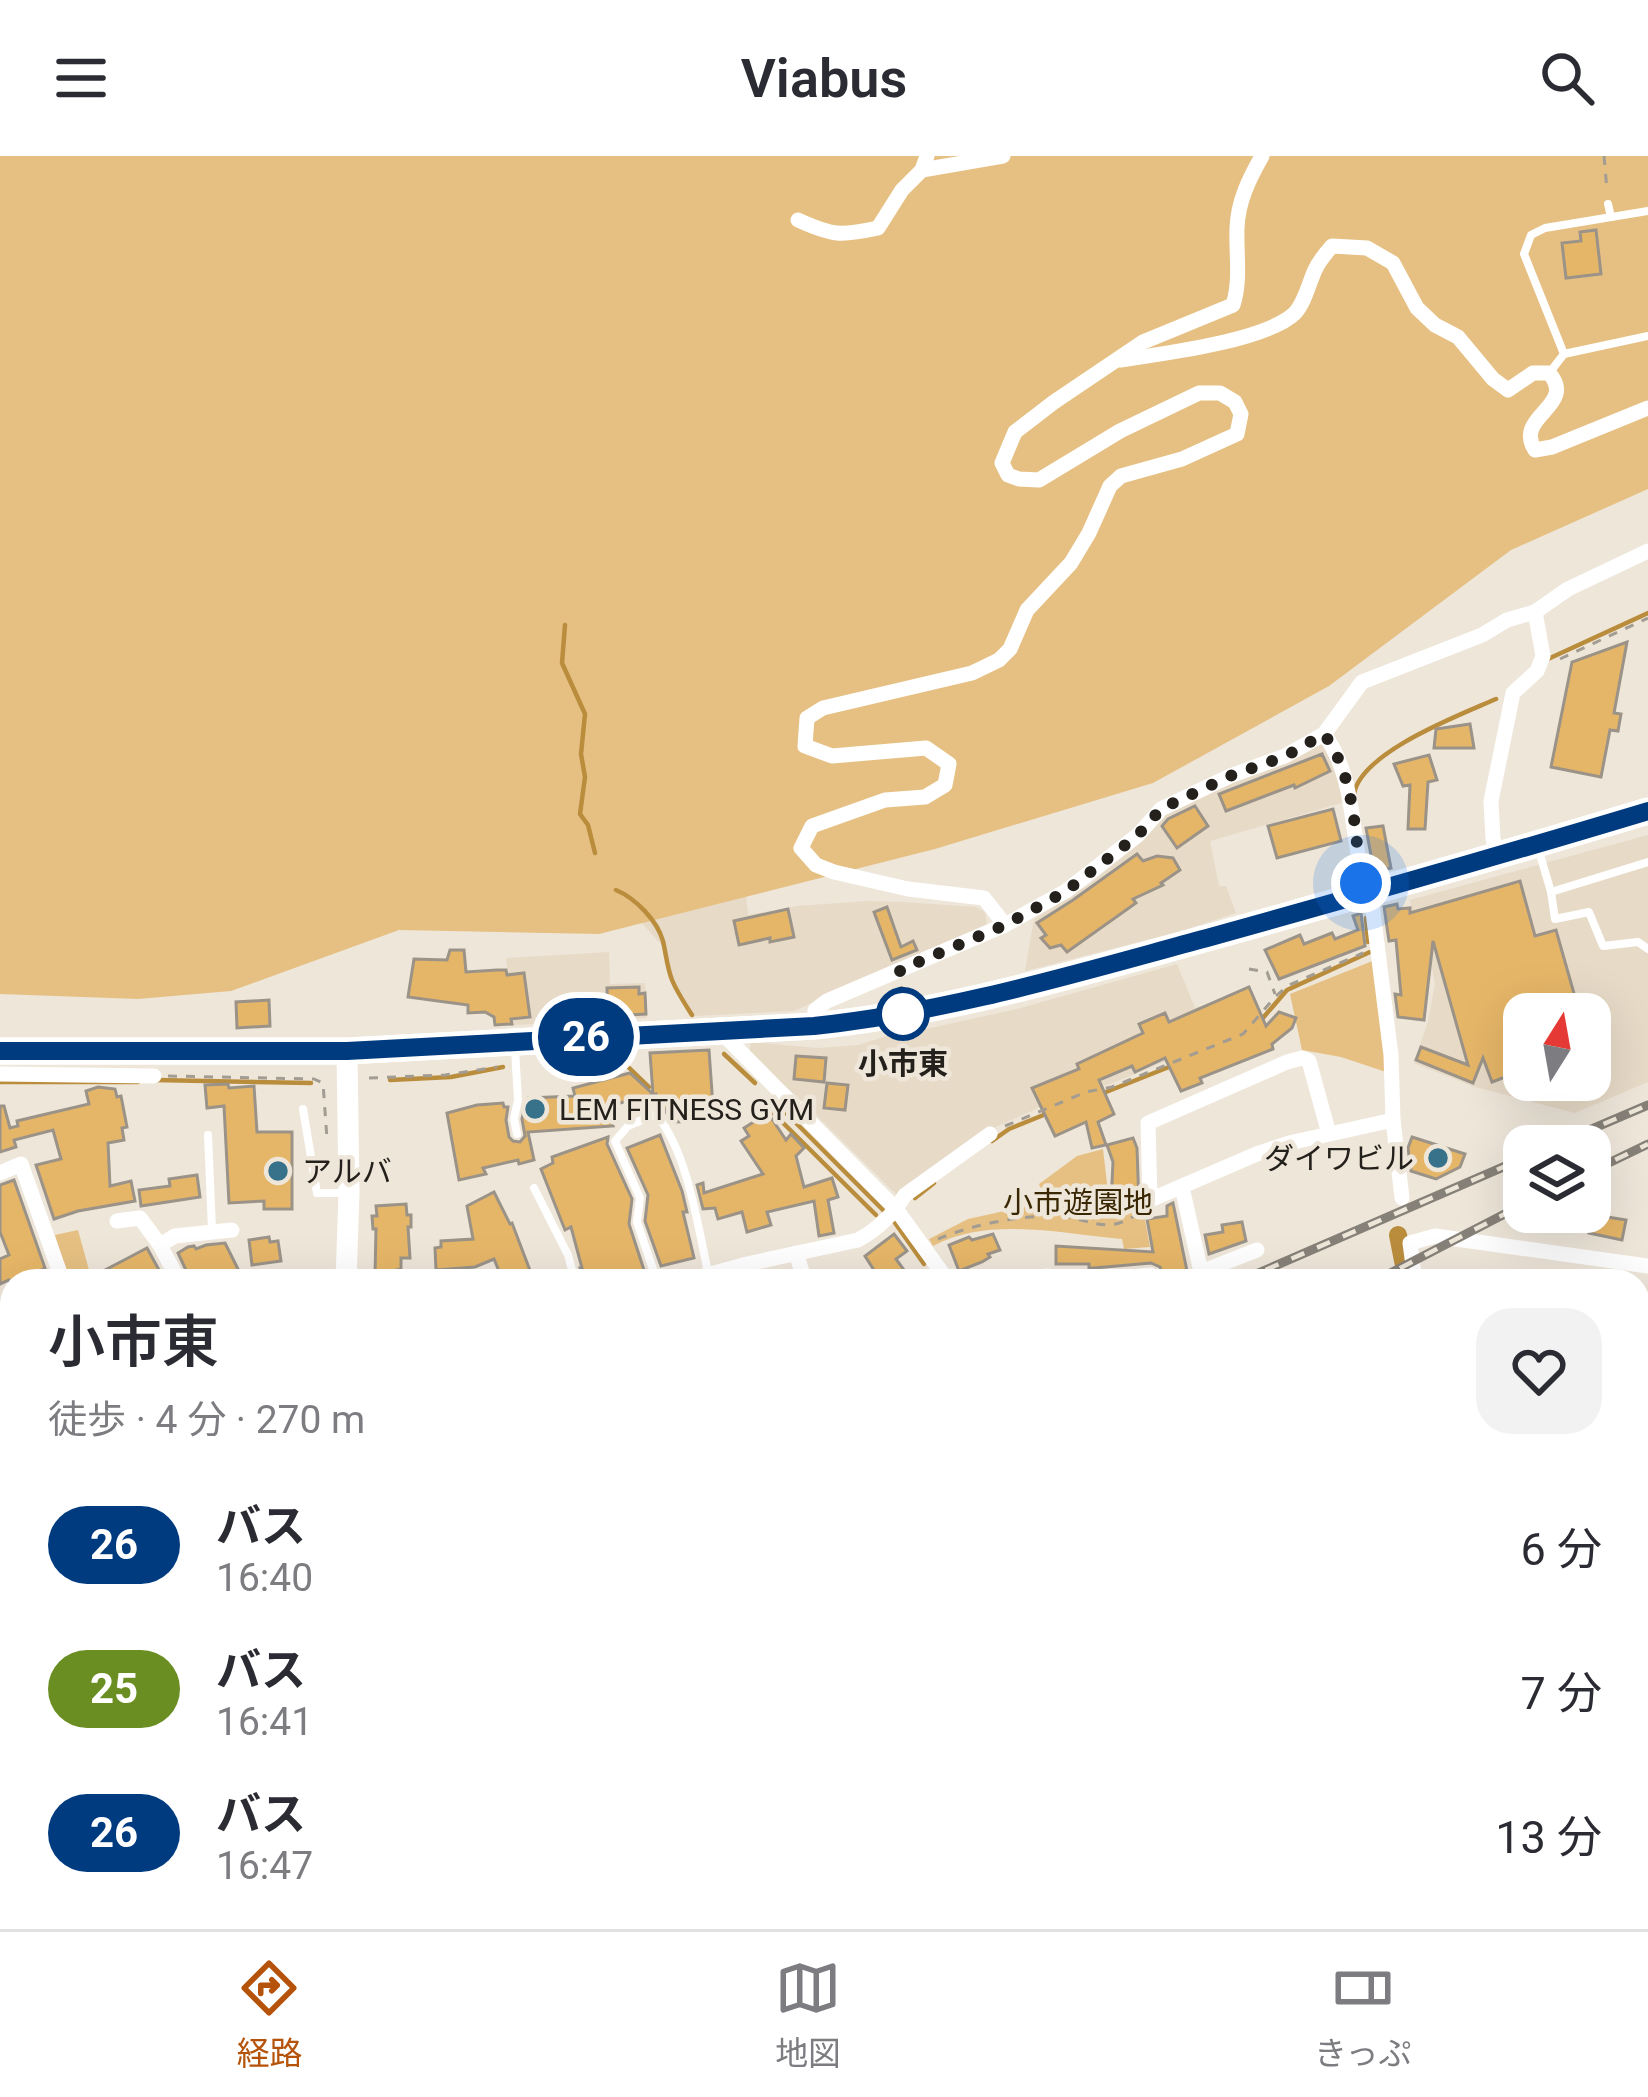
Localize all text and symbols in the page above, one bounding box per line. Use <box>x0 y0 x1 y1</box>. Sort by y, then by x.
icon: menu <box>48 45 114 111</box>
icon: search <box>1534 45 1600 111</box>
text: Viabus <box>741 47 907 110</box>
your location <box>1331 853 1391 913</box>
marker: 小市東 <box>878 989 928 1039</box>
north arrow <box>1503 993 1611 1101</box>
map controls <box>1503 993 1611 1233</box>
line badge: 26 <box>532 998 640 1076</box>
text: 26 <box>562 1012 610 1061</box>
place label: 小市東 <box>858 1046 948 1081</box>
place label: LEM FITNESS GYM <box>559 1092 814 1127</box>
marker: LEM FITNESS GYM <box>522 1096 548 1122</box>
button: layers <box>1503 1125 1611 1233</box>
place label: ダイワビル <box>1264 1141 1414 1176</box>
marker: ダイワビル <box>1425 1145 1451 1171</box>
place label: アルバ <box>302 1154 392 1189</box>
marker: アルバ <box>265 1158 291 1184</box>
park label: 小市遊園地 <box>1003 1185 1153 1220</box>
button: heart <box>1476 1308 1602 1434</box>
text: 小市東 <box>48 1309 219 1376</box>
text: 徒歩 · 4 分 · 270 m <box>48 1397 365 1443</box>
text: バス <box>216 1500 306 1553</box>
text: 26 <box>90 1520 138 1569</box>
text: 6 分 <box>1521 1523 1602 1576</box>
text: 16:40 <box>216 1555 313 1601</box>
text: バス <box>216 1644 306 1697</box>
text: 25 <box>90 1664 138 1713</box>
text: 7 分 <box>1521 1667 1602 1720</box>
text: 16:41 <box>216 1699 313 1745</box>
text: バス <box>216 1788 306 1841</box>
text: 26 <box>90 1808 138 1857</box>
text: 13 分 <box>1495 1811 1602 1864</box>
text: 16:47 <box>216 1843 313 1889</box>
tab: 経路 <box>236 1955 302 2075</box>
tab: 地図 <box>775 1955 841 2075</box>
tab: きっぷ <box>1314 1955 1412 2075</box>

